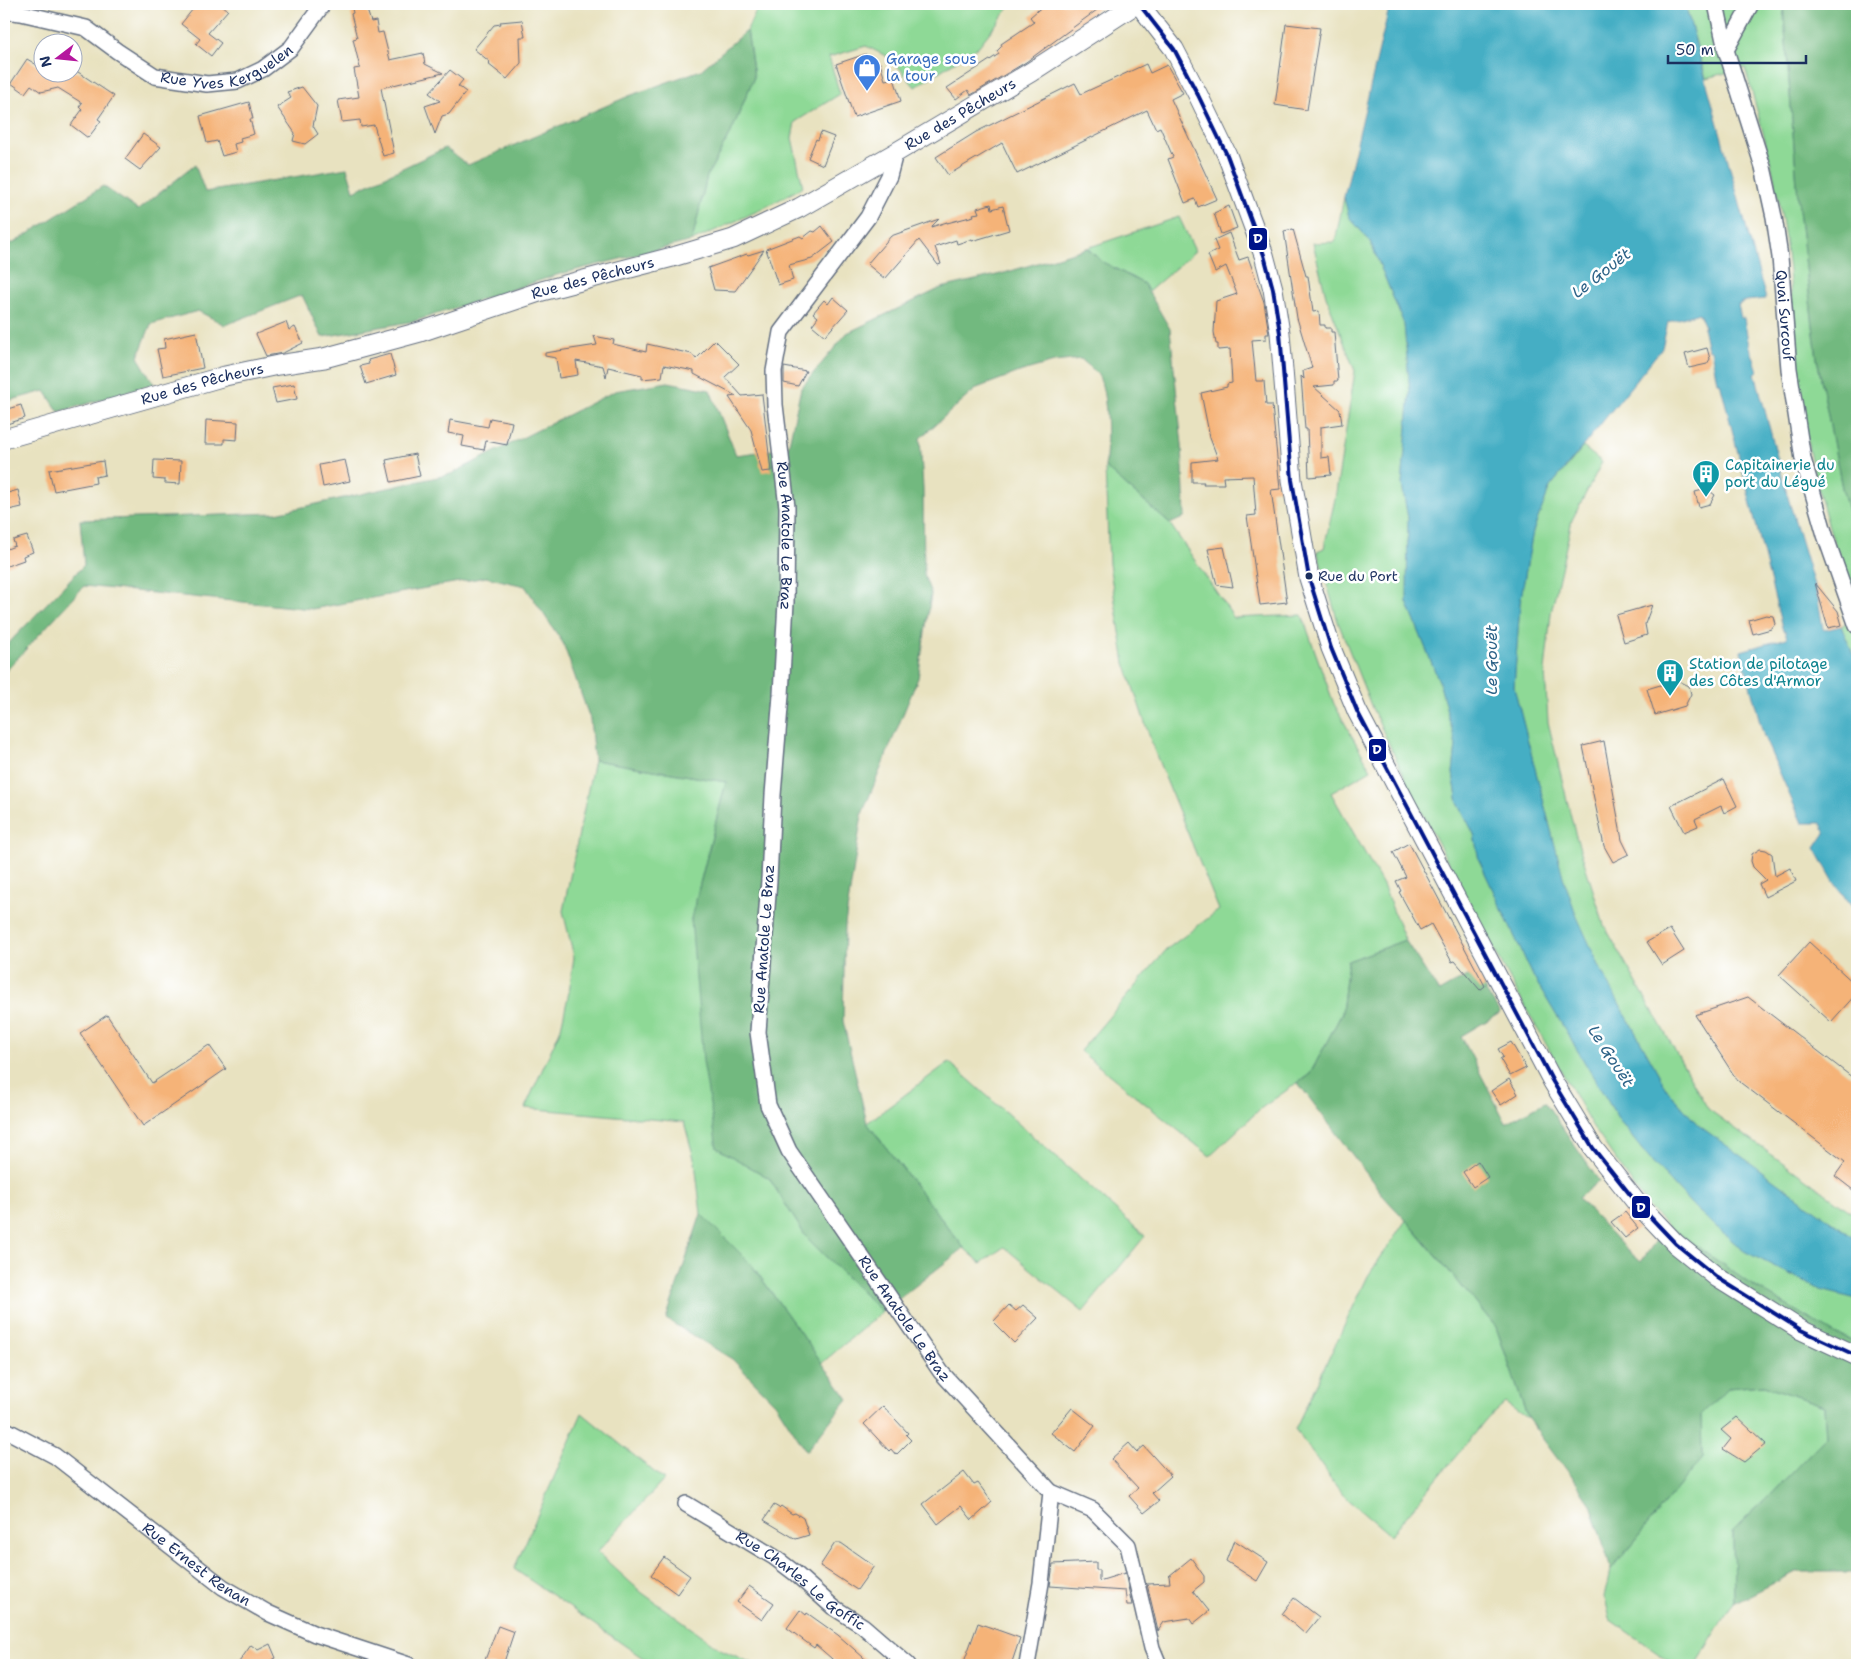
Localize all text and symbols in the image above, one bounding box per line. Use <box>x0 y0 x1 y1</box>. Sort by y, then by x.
north arrow <box>32 32 82 82</box>
scale bar <box>1668 32 1806 64</box>
street label: Rue Yves Kerguelen <box>159 40 297 94</box>
text: 50 m <box>1676 40 1714 60</box>
place label: Garage sous la tour <box>886 49 977 86</box>
shop icon: Garage sous la tour <box>852 53 882 92</box>
text: N <box>35 54 56 69</box>
street label: Rue des Pêcheurs <box>901 73 1020 155</box>
line badge: D <box>1248 227 1268 251</box>
text: D <box>1253 229 1263 247</box>
water label: Le Gouët <box>1567 243 1635 303</box>
street label: Rue des Pêcheurs <box>529 252 656 304</box>
street label: Quai Surcouf <box>1771 269 1798 362</box>
street label: Rue des Pêcheurs <box>139 358 266 409</box>
place label: Capitainerie du port du Légué <box>1725 455 1835 492</box>
building icon: Capitainerie du port du Légué <box>1691 459 1721 498</box>
street label: Rue Anatole Le Braz <box>772 460 797 611</box>
place label: Rue du Port <box>1318 567 1398 585</box>
marker: Rue du Port <box>1304 571 1314 581</box>
water label: Le Gouët <box>1481 625 1502 695</box>
place label: Station de pilotage des Côtes d'Armor <box>1689 654 1828 691</box>
building icon: Station de pilotage des Côtes d'Armor <box>1655 658 1685 697</box>
line badge: D <box>1368 738 1387 762</box>
text: D <box>1372 740 1382 758</box>
street label: Rue Anatole Le Braz <box>749 864 779 1014</box>
water label: Le Gouët <box>1583 1021 1639 1091</box>
line badge: D <box>1631 1195 1651 1219</box>
text: D <box>1636 1198 1646 1216</box>
street label: Rue Anatole Le Braz <box>854 1251 955 1386</box>
street label: Rue Ernest Renan <box>138 1518 254 1611</box>
street label: Rue Charles Le Goffic <box>732 1526 869 1635</box>

